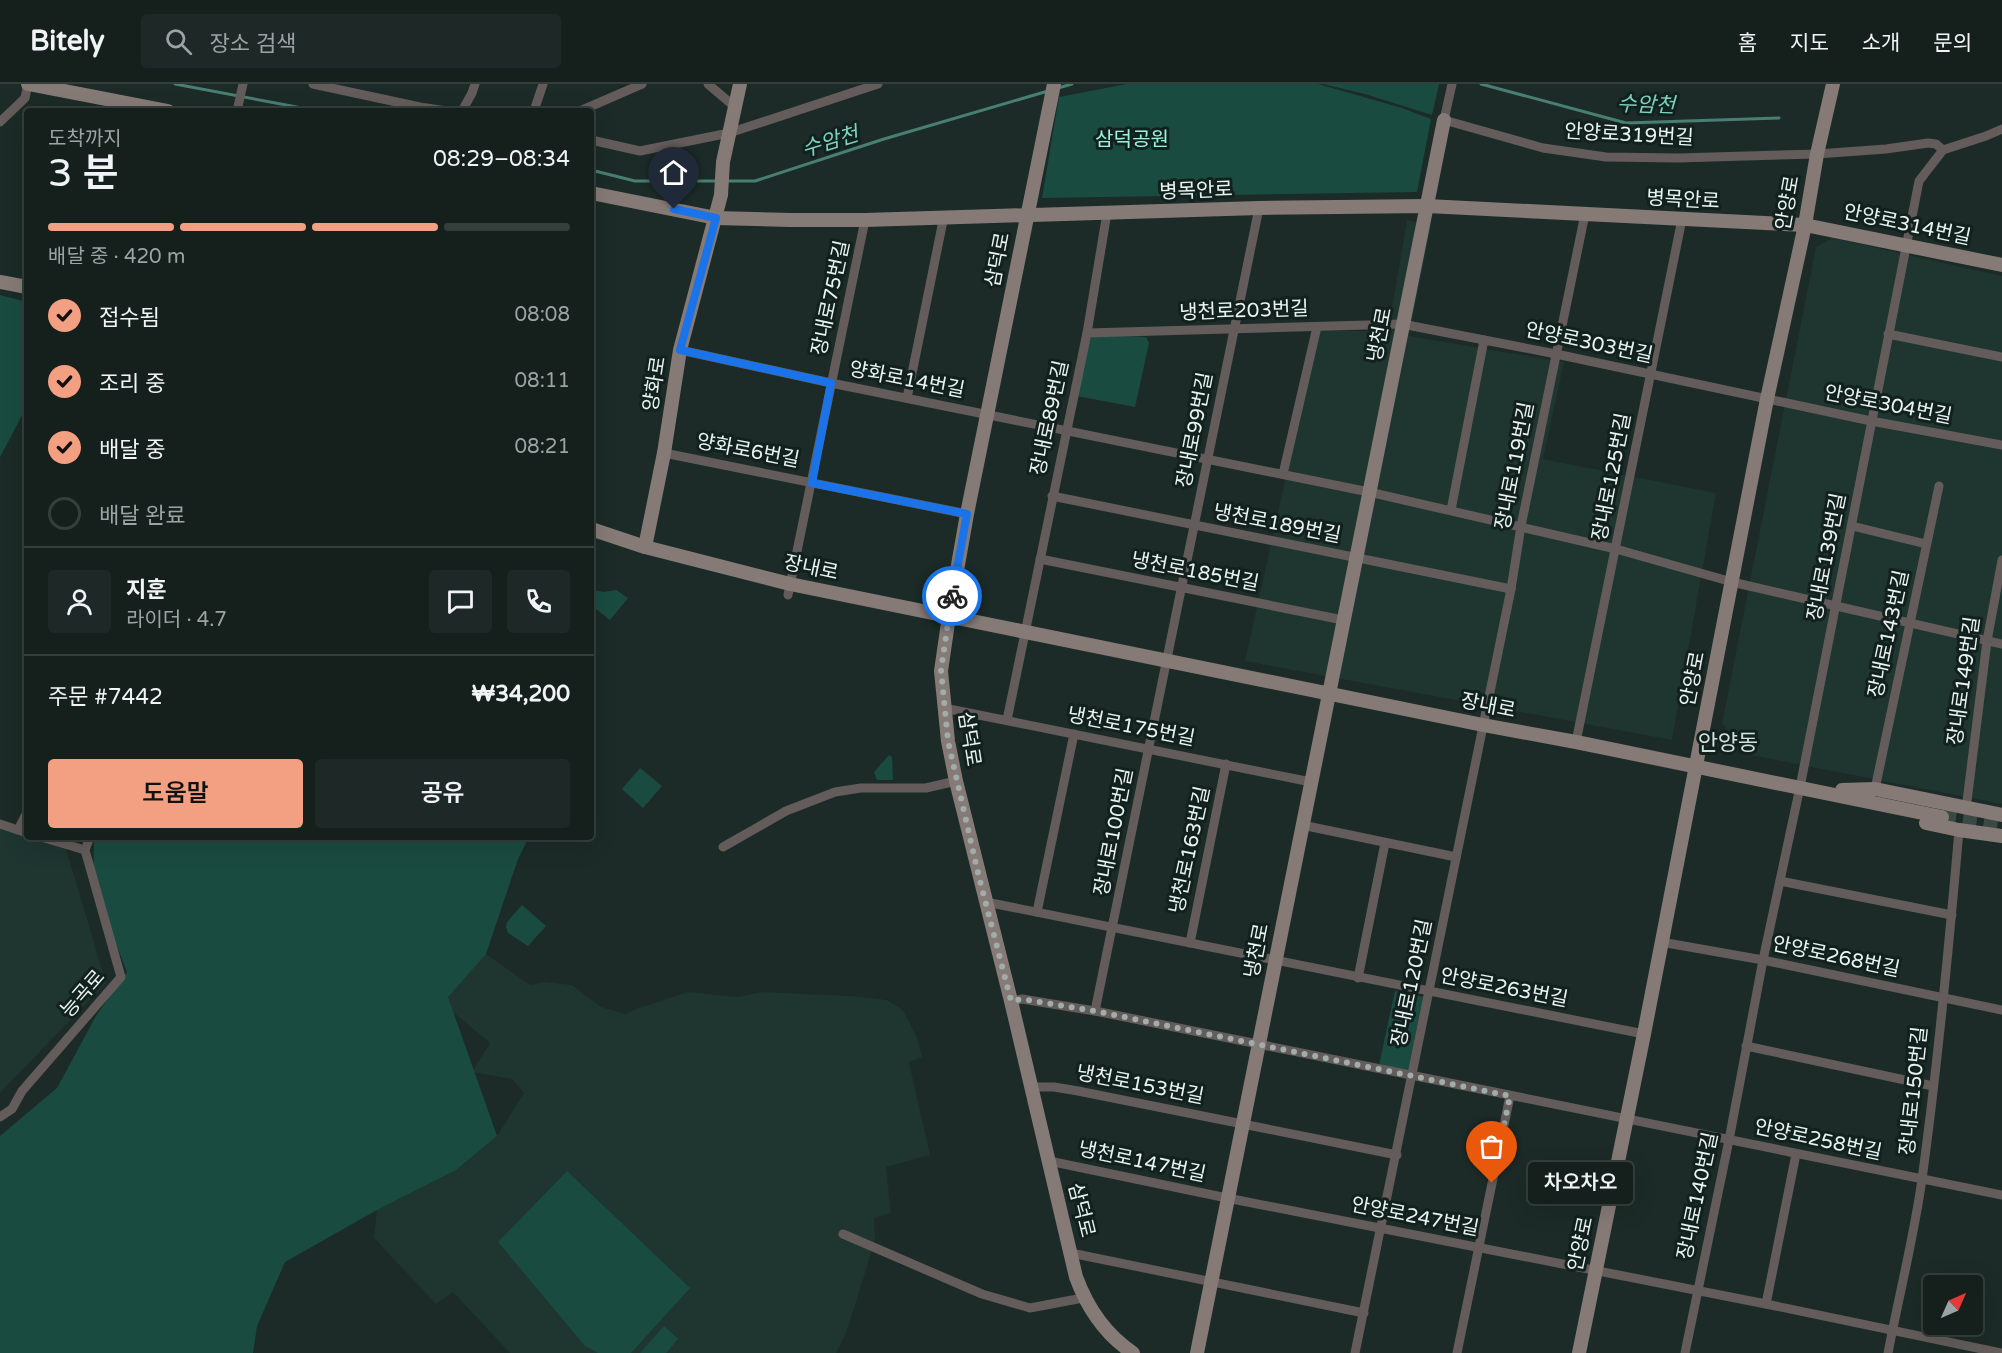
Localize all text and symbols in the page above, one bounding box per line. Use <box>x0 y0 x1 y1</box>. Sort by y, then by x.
search box <box>141 14 561 68</box>
text: Bitely <box>30 24 105 58</box>
icon: search <box>162 25 195 58</box>
text: 장소 검색 <box>210 31 296 57</box>
text: 홈 <box>1738 31 1757 56</box>
text: 지도 <box>1790 31 1829 56</box>
text: 소개 <box>1862 31 1900 56</box>
text: 문의 <box>1933 31 1972 56</box>
water label: 수암천 <box>1617 91 1678 119</box>
street label: 안양로319번길 <box>1564 120 1694 150</box>
water label: 수암천 <box>799 121 864 162</box>
text: 도착까지 <box>48 127 122 151</box>
park label: 삼덕공원 <box>1095 128 1169 152</box>
text: 08:29–08:34 <box>433 146 570 172</box>
pin <box>648 147 699 209</box>
text: 3 분 <box>48 150 119 197</box>
icon: home <box>657 156 690 189</box>
street label: 안양로 <box>1771 174 1805 232</box>
street label: 병목안로 <box>1159 178 1233 204</box>
street label: 병목안로 <box>1646 186 1720 214</box>
street label: 안양로314번길 <box>1841 200 1973 250</box>
street label: 삼덕로 <box>981 231 1015 289</box>
street label: 장내로75번길 <box>807 238 855 358</box>
text: 배달 중 · 420 m <box>48 245 185 269</box>
street label: 냉천로203번길 <box>1179 297 1309 325</box>
icon: check <box>48 299 81 332</box>
text: 08:08 <box>515 303 570 327</box>
text: 접수됨 <box>99 305 160 331</box>
street label: 냉천로 <box>1363 306 1397 364</box>
street label: 안양로303번길 <box>1523 318 1655 368</box>
street label: 양화로 <box>639 355 671 413</box>
street label: 양화로14번길 <box>847 357 967 403</box>
street label: 장내로89번길 <box>1026 358 1074 478</box>
icon: check <box>48 365 81 398</box>
text: 08:11 <box>515 369 570 393</box>
street label: 장내로99번길 <box>1172 370 1218 490</box>
text: 조리 중 <box>99 371 165 397</box>
street label: 안양로304번길 <box>1822 381 1954 429</box>
street label: 장내로119번길 <box>1491 400 1539 532</box>
street label: 장내로125번길 <box>1588 411 1636 543</box>
street label: 양화로6번길 <box>694 429 802 473</box>
icon: check <box>48 431 81 464</box>
text: 08:21 <box>515 435 570 459</box>
text: 배달 중 <box>99 437 165 463</box>
street label: 장내로139번길 <box>1803 491 1851 623</box>
street label: 냉천로189번길 <box>1211 500 1343 548</box>
text: 배달 완료 <box>99 503 186 529</box>
street label: 냉천로185번길 <box>1129 548 1261 596</box>
street label: 장내로 <box>782 551 840 585</box>
courier <box>922 566 982 626</box>
street label: 장내로143번길 <box>1864 568 1914 700</box>
button: person <box>48 570 111 633</box>
button: chat <box>429 570 492 633</box>
button: phone <box>507 570 570 633</box>
text: 지훈 <box>126 577 166 603</box>
icon: bike <box>936 580 969 613</box>
text: 라이더 · 4.7 <box>126 608 227 632</box>
street label: 장내로149번길 <box>1943 615 1985 747</box>
street label: 안양로 <box>1676 650 1710 708</box>
text: ₩34,200 <box>471 681 570 707</box>
text: 주문 #7442 <box>48 684 163 710</box>
street label: 장내로 <box>1459 689 1517 723</box>
street label: 냉천로175번길 <box>1065 703 1197 751</box>
street label: 삼덕로 <box>953 710 985 768</box>
district label: 안양동 <box>1698 730 1758 756</box>
button: 도움말 <box>48 759 303 828</box>
button: 공유 <box>315 759 570 828</box>
street label: 장내로100번길 <box>1090 766 1138 898</box>
street label: 냉천로163번길 <box>1165 784 1215 916</box>
street label: 장내로120번길 <box>1387 917 1437 1049</box>
street label: 냉천로 <box>1240 922 1274 980</box>
street label: 안양로268번길 <box>1770 932 1902 982</box>
street label: 안양로263번길 <box>1438 964 1570 1012</box>
street label: 능곡로 <box>56 965 110 1023</box>
street label: 장내로150번길 <box>1895 1025 1933 1157</box>
street label: 냉천로153번길 <box>1074 1061 1206 1109</box>
street label: 안양로258번길 <box>1752 1115 1884 1165</box>
pin <box>1466 1121 1517 1183</box>
icon: bag <box>1475 1130 1508 1163</box>
street label: 장내로140번길 <box>1673 1130 1723 1262</box>
street label: 냉천로147번길 <box>1076 1137 1208 1187</box>
callout: 차오차오 <box>1528 1162 1633 1204</box>
text: 차오차오 <box>1544 1171 1617 1195</box>
street label: 삼덕로 <box>1063 1180 1099 1240</box>
street label: 안양로247번길 <box>1349 1193 1481 1241</box>
street label: 안양로 <box>1564 1215 1598 1273</box>
north arrow <box>1923 1275 1983 1335</box>
map controls <box>1923 1275 1983 1335</box>

